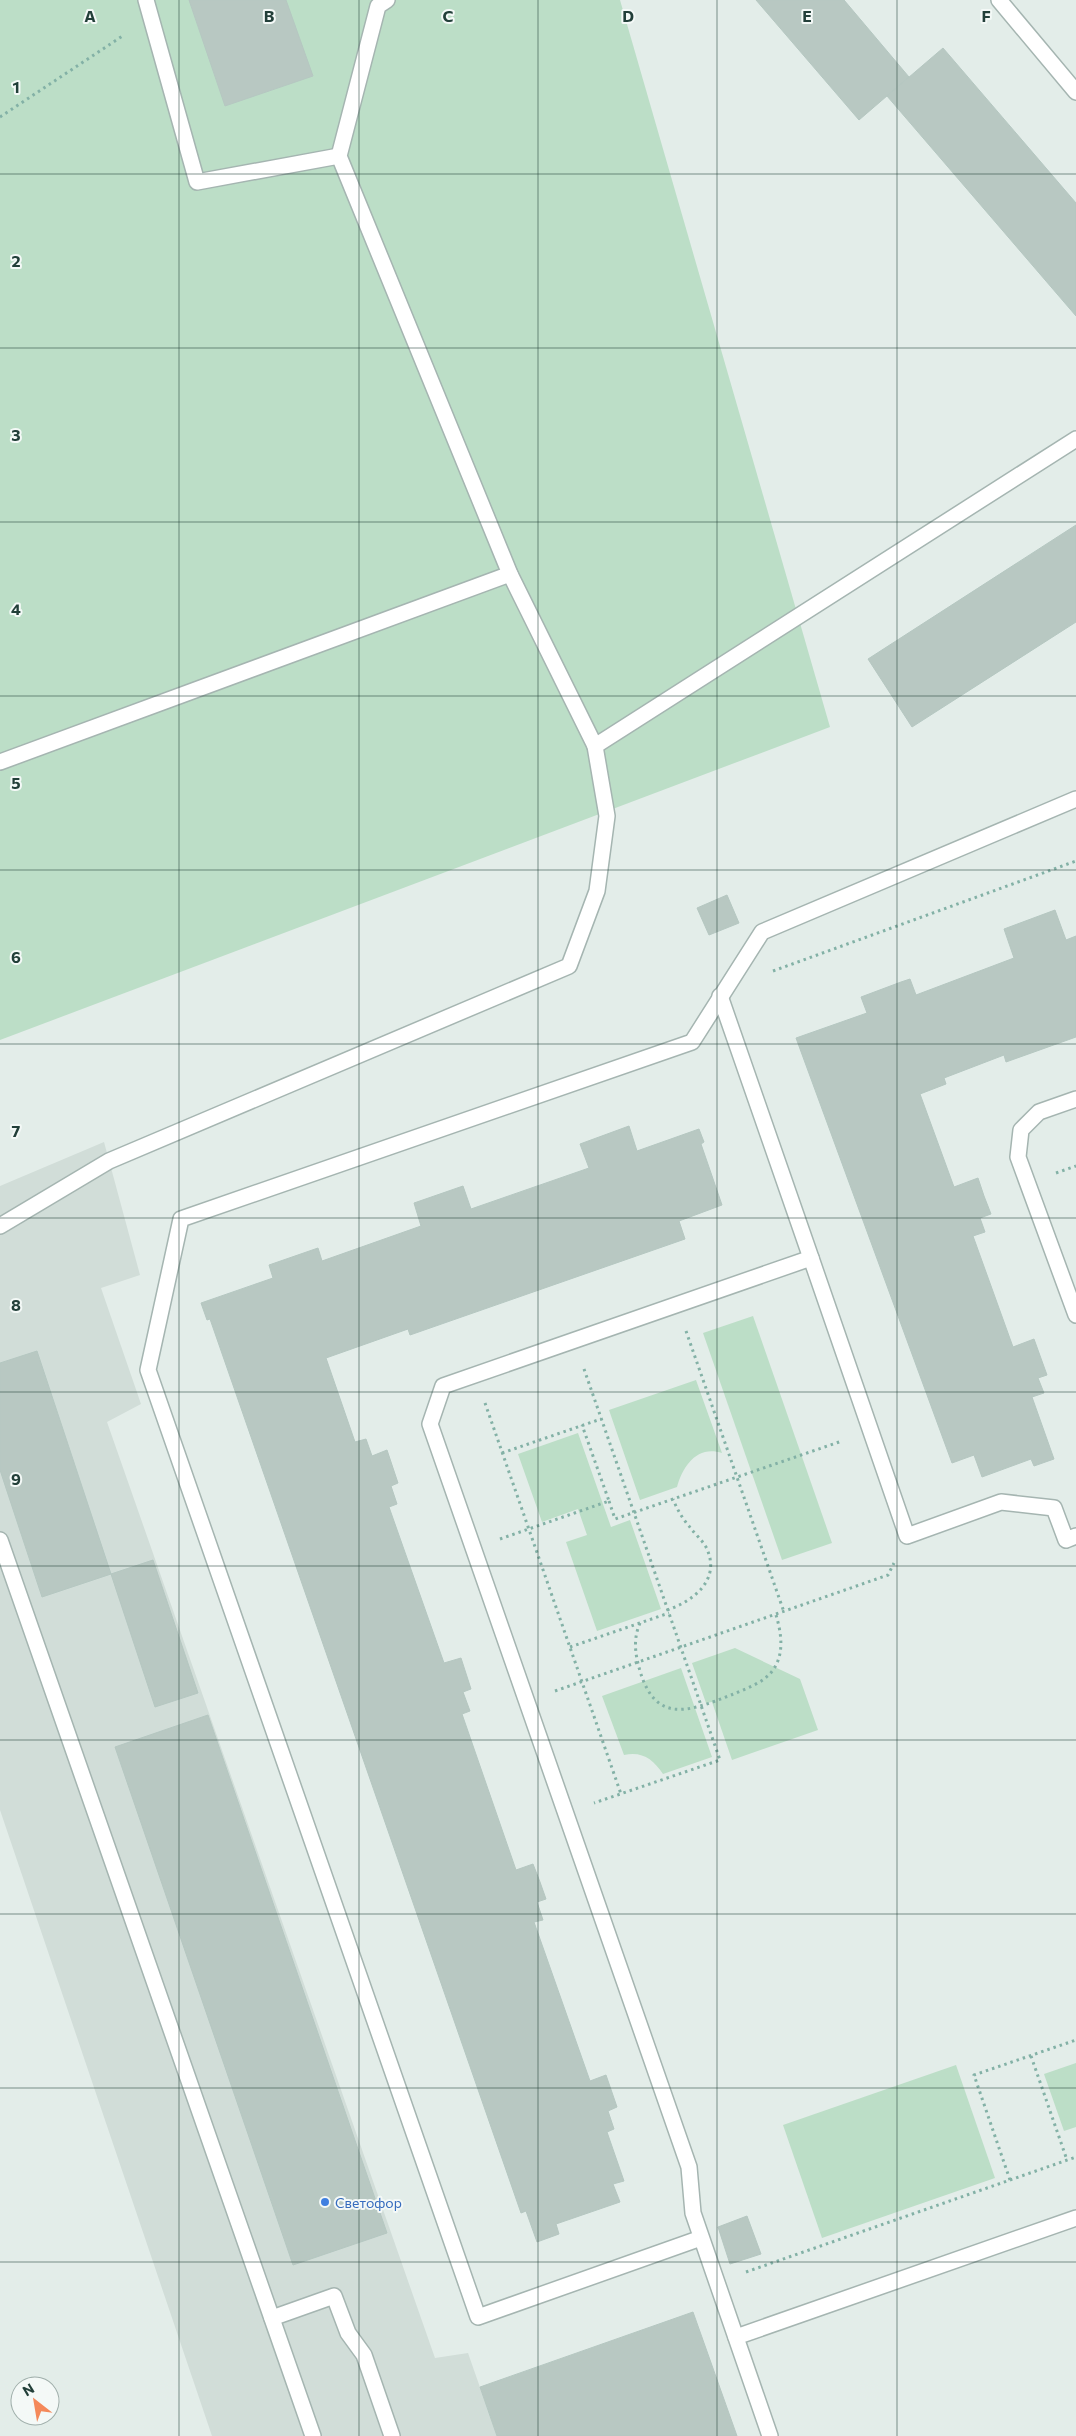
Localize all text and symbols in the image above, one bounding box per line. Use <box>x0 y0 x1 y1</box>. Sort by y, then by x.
text: A <box>84 6 96 25</box>
text: B <box>264 6 275 25</box>
text: C <box>443 6 454 25</box>
text: D <box>622 6 634 25</box>
text: E <box>802 6 812 25</box>
text: F <box>981 6 991 25</box>
text: 1 <box>12 77 20 96</box>
text: 2 <box>11 251 21 270</box>
text: 3 <box>11 425 21 444</box>
text: 4 <box>11 599 21 618</box>
text: 5 <box>11 773 21 792</box>
text: 6 <box>11 947 21 966</box>
text: 7 <box>12 1121 21 1140</box>
text: 8 <box>11 1295 21 1314</box>
text: 9 <box>11 1469 21 1488</box>
place label: Светофор <box>335 2194 402 2211</box>
marker: Светофор <box>319 2196 331 2208</box>
north arrow <box>10 2376 60 2426</box>
text: N <box>19 2379 37 2399</box>

